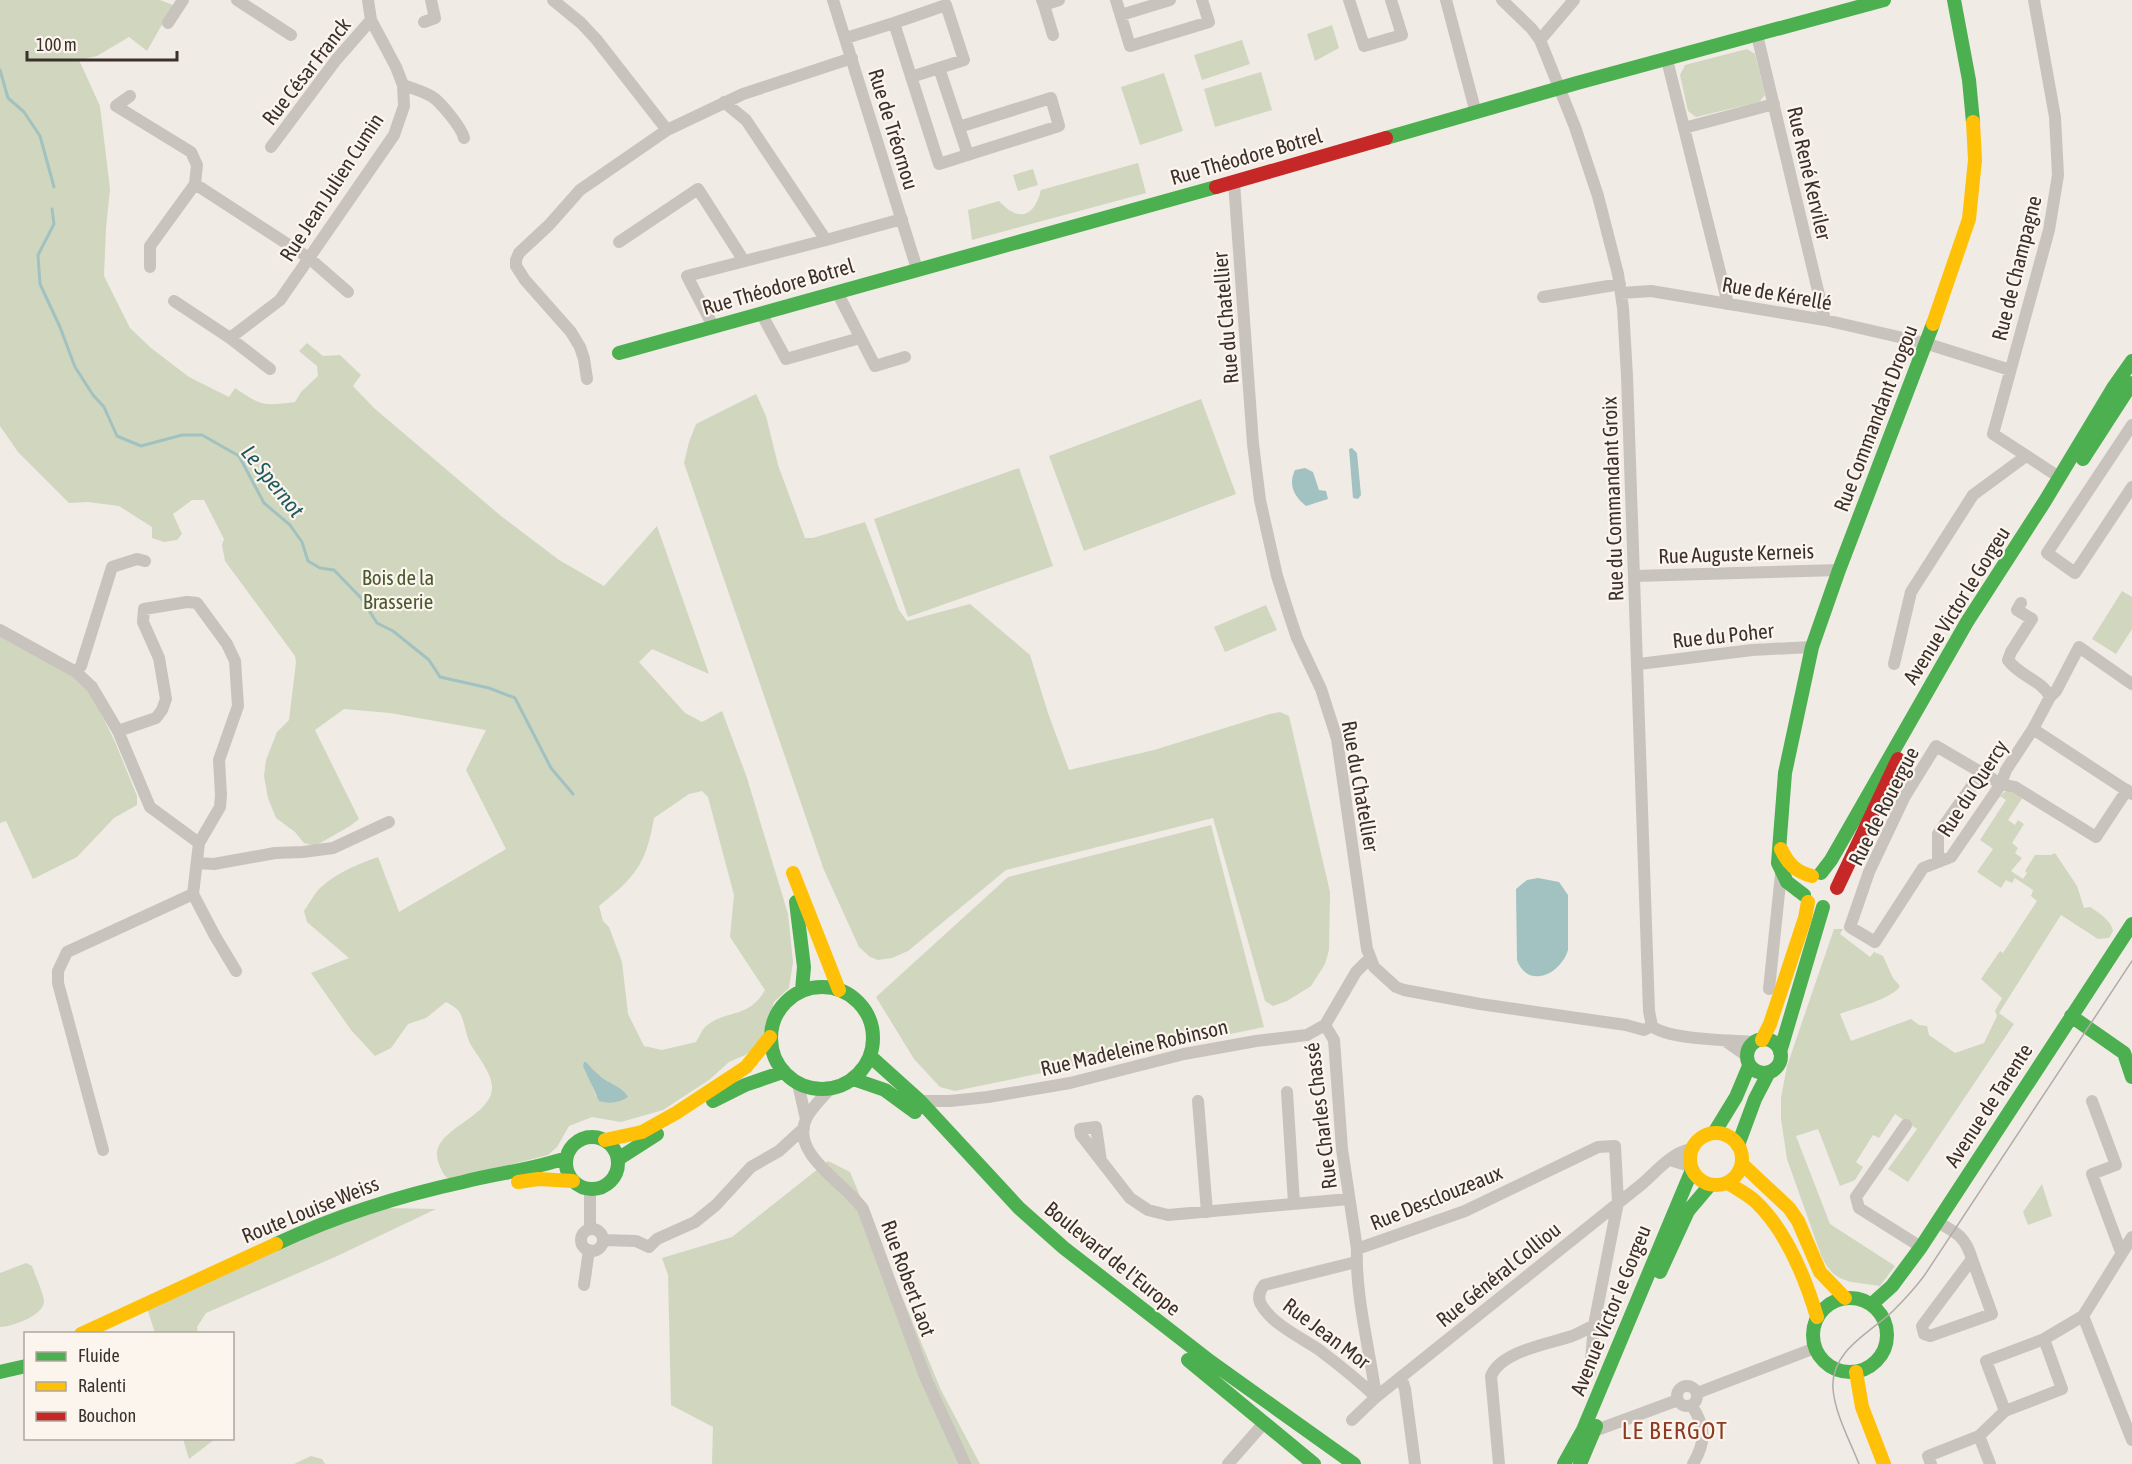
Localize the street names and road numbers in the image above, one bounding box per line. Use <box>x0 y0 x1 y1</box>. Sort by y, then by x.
street label: Rue César Franck <box>257 13 355 129</box>
street label: Rue de Tréornou <box>864 66 924 192</box>
street label: Rue René Kerviler <box>1783 104 1837 243</box>
street label: Rue Jean Julien Cumin <box>274 108 388 266</box>
street label: Rue Théodore Botrel <box>1167 123 1325 189</box>
street label: Rue de Champagne <box>1986 193 2046 343</box>
street label: Rue du Chatellier <box>1207 250 1243 385</box>
street label: Rue Théodore Botrel <box>699 253 857 319</box>
street label: Rue de Kérellé <box>1720 272 1834 314</box>
street label: Rue Commandant Drogou <box>1828 321 1922 515</box>
street label: Rue du Commandant Groix <box>1596 396 1628 602</box>
street label: Avenue Victor le Gorgeu <box>1898 522 2014 688</box>
street label: Rue Auguste Kerneis <box>1658 538 1814 568</box>
street label: Rue du Poher <box>1671 618 1776 652</box>
street label: Rue du Chatellier <box>1338 719 1384 854</box>
street label: Rue du Quercy <box>1932 735 2012 841</box>
street label: Rue de Rouergue <box>1843 743 1923 869</box>
street label: Rue Madeleine Robinson <box>1038 1014 1230 1080</box>
street label: Avenue de Tarente <box>1939 1039 2037 1171</box>
street label: Rue Charles Chassé <box>1299 1041 1341 1191</box>
street label: Rue Desclouzeaux <box>1367 1159 1506 1234</box>
street label: Route Louise Weiss <box>238 1171 382 1247</box>
street label: Boulevard de l'Europe <box>1040 1196 1186 1320</box>
street label: Rue Robert Laot <box>877 1217 941 1339</box>
street label: Rue Général Colliou <box>1431 1217 1565 1331</box>
street label: Avenue Victor le Gorgeu <box>1565 1221 1655 1399</box>
street label: Rue Jean Mor <box>1279 1293 1376 1374</box>

